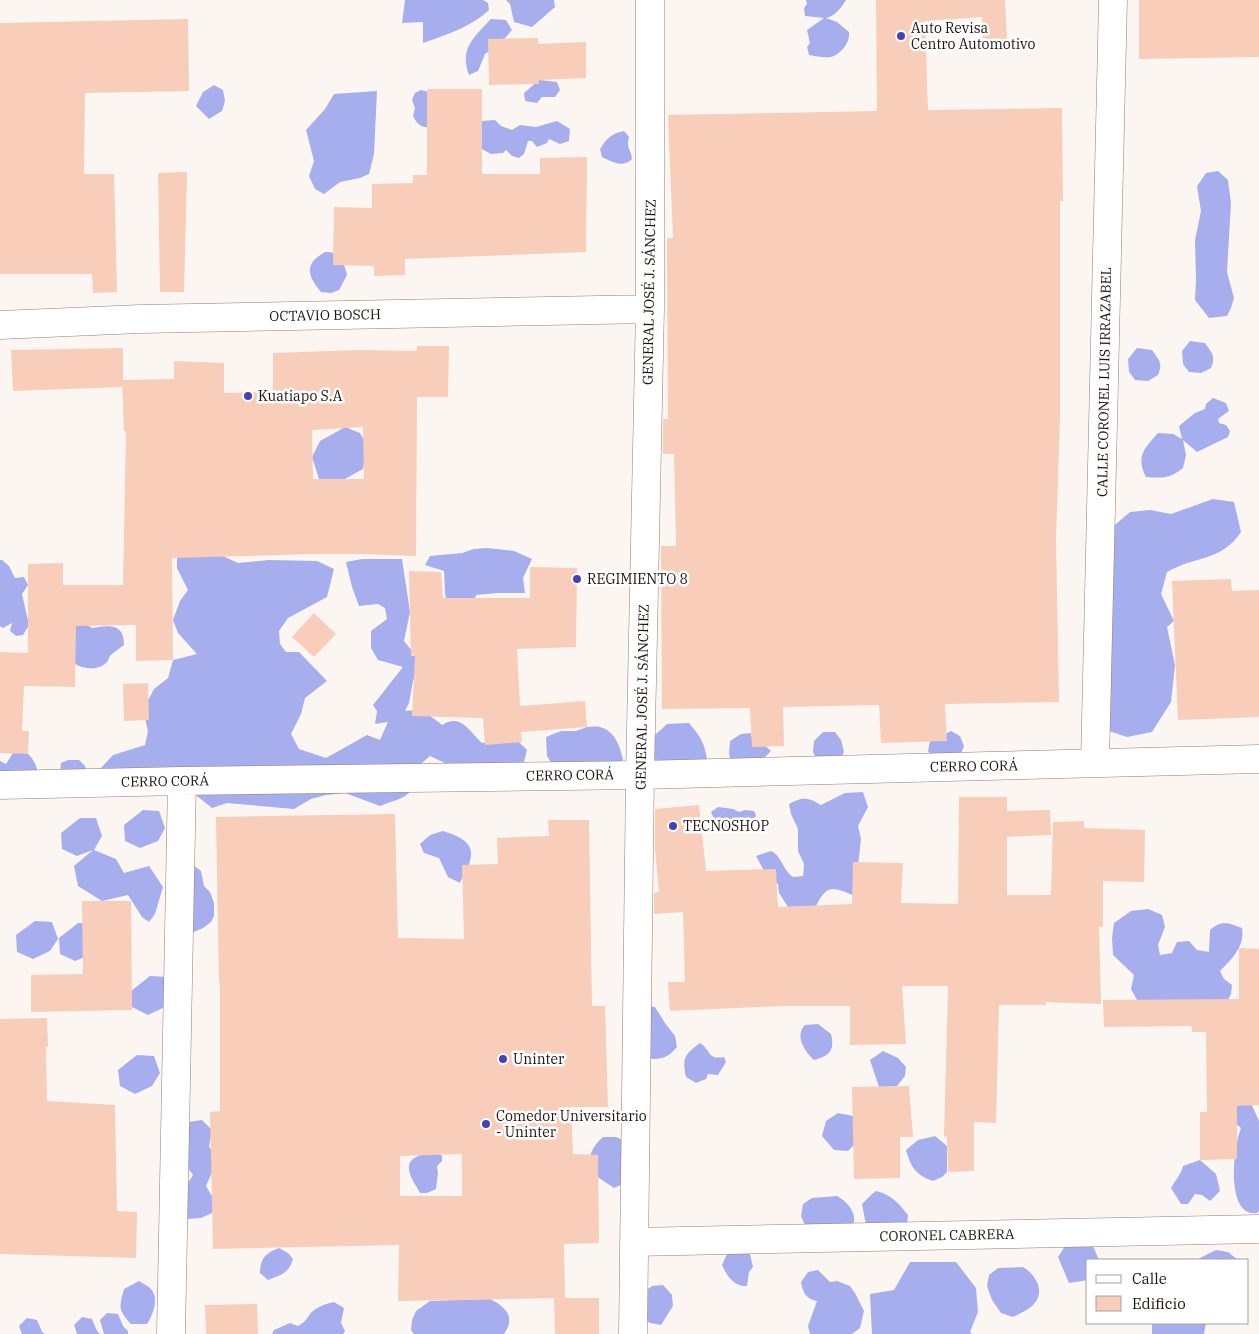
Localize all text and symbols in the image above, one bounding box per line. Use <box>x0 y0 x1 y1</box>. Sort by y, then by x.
place label: Auto Revisa Centro Automotivo <box>911 19 1035 53</box>
marker: Auto Revisa Centro Automotivo <box>895 30 907 42</box>
street label: GENERAL JOSÉ J. SÁNCHEZ <box>637 199 660 385</box>
street label: CALLE CORONEL LUIS IRRAZABEL <box>1093 267 1115 497</box>
street label: OCTAVIO BOSCH <box>269 305 381 325</box>
place label: Kuatiapo S.A <box>258 387 343 405</box>
marker: Kuatiapo S.A <box>242 390 254 402</box>
place label: REGIMIENTO 8 <box>587 570 688 588</box>
marker: REGIMIENTO 8 <box>571 573 583 585</box>
street label: GENERAL JOSÉ J. SÁNCHEZ <box>630 604 653 790</box>
street label: CERRO CORÁ <box>930 755 1019 776</box>
street label: CERRO CORÁ <box>526 764 615 785</box>
street label: CERRO CORÁ <box>121 770 210 791</box>
place label: TECNOSHOP <box>683 817 769 835</box>
marker: TECNOSHOP <box>667 820 679 832</box>
place label: Uninter <box>513 1050 565 1068</box>
marker: Uninter <box>497 1053 509 1065</box>
place label: Comedor Universitario - Uninter <box>496 1107 647 1141</box>
marker: Comedor Universitario - Uninter <box>480 1118 492 1130</box>
street label: CORONEL CABRERA <box>879 1225 1015 1245</box>
legend <box>1086 1259 1249 1324</box>
text: Calle <box>1132 1269 1167 1288</box>
text: Edificio <box>1132 1294 1186 1313</box>

